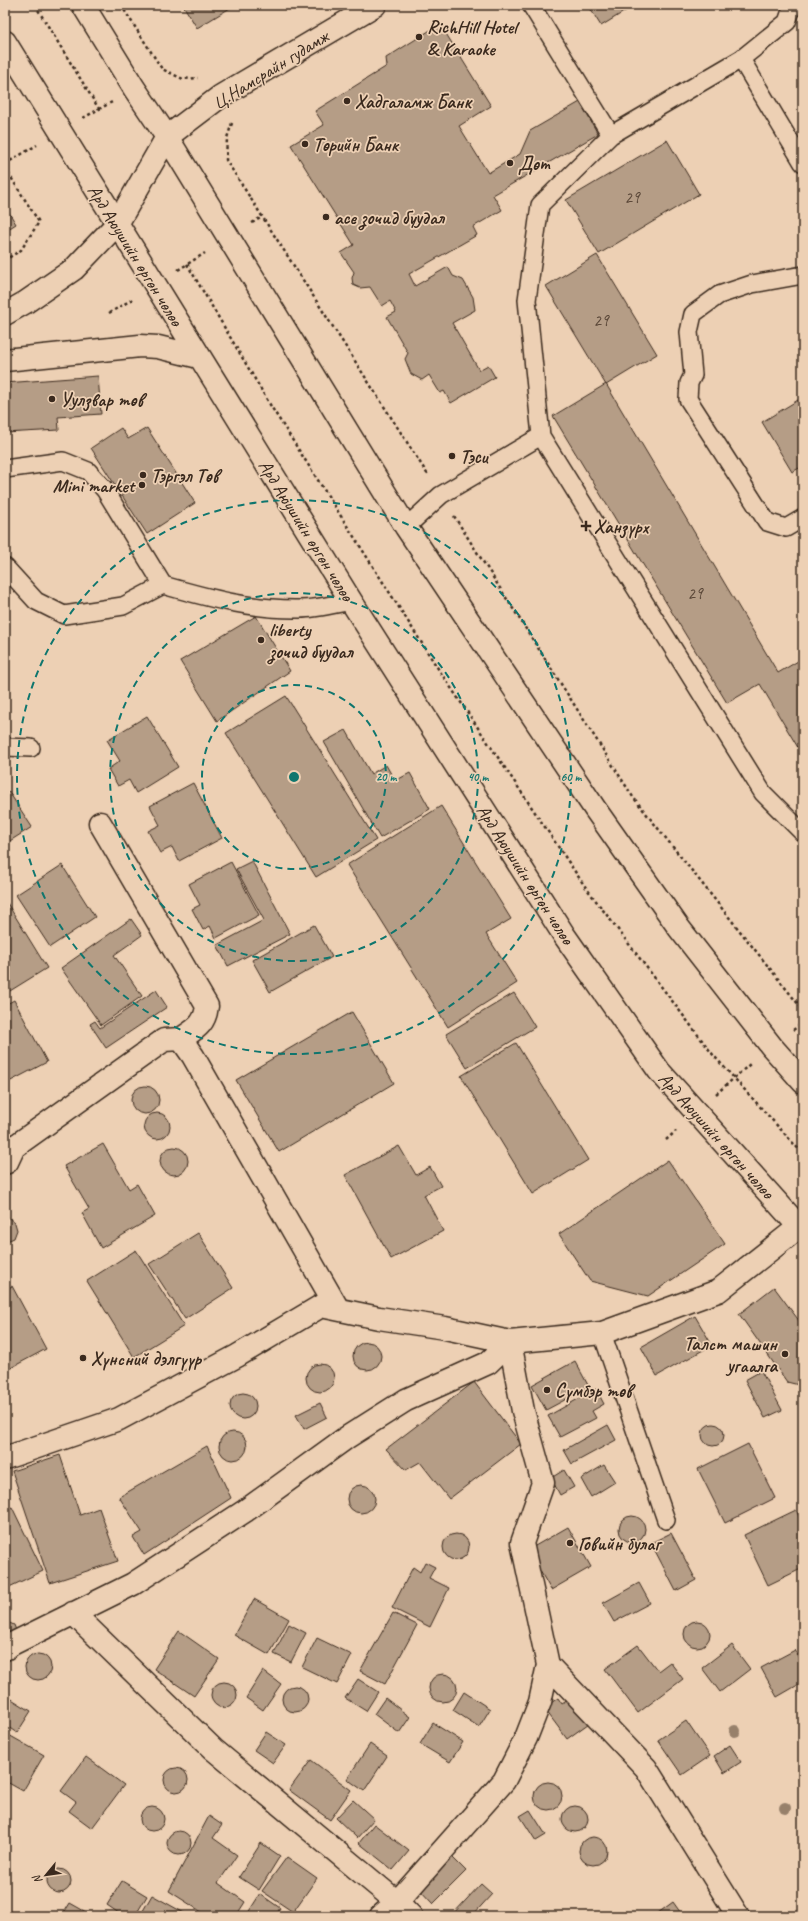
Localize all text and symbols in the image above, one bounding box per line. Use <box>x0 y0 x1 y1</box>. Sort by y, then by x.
place label: RichHill Hotel & Karaoke <box>427 15 520 61</box>
street label: Ц.Намсрайн гудамж <box>208 23 335 115</box>
marker: RichHill Hotel & Karaoke <box>414 32 424 42</box>
place label: Хадгаламж Банк <box>355 90 473 114</box>
marker: Хадгаламж Банк <box>342 96 352 106</box>
place label: Төрийн Банк <box>313 133 400 157</box>
marker: Төрийн Банк <box>300 139 310 149</box>
place label: Дөт <box>518 152 551 176</box>
marker: Дөт <box>505 158 515 168</box>
street label: Ард Аюушийн өргөн чөлөө <box>82 180 189 332</box>
house number: 29 <box>624 187 641 208</box>
place label: ace зочид буудал <box>334 206 446 231</box>
marker: ace зочид буудал <box>321 212 331 222</box>
house number: 29 <box>593 310 610 331</box>
place label: Уулзвар төв <box>60 388 147 412</box>
marker: Уулзвар төв <box>47 394 57 404</box>
place label: Тэси <box>460 445 489 469</box>
marker: Тэси <box>447 451 457 461</box>
street label: Ард Аюушийн өргөн чөлөө <box>253 455 360 607</box>
place label: Тэргэл Төв <box>151 464 223 488</box>
marker: Тэргэл Төв <box>138 470 148 480</box>
place label: Mini market <box>53 474 137 498</box>
marker: Mini market <box>137 480 147 490</box>
place label: Ханзүрх <box>594 515 650 539</box>
marker: Ханзүрх <box>581 521 591 531</box>
house number: 29 <box>687 583 704 604</box>
place label: liberty зочид буудал <box>267 618 355 665</box>
marker: liberty зочид буудал <box>256 635 266 645</box>
text: 20 m <box>376 769 397 785</box>
text: 40 m <box>468 769 489 785</box>
text: 60 m <box>561 769 583 785</box>
centre of rings <box>287 770 301 784</box>
street label: Ард Аюушийн өргөн чөлөө <box>471 800 580 950</box>
street label: Ард Аюушийн өргөн чөлөө <box>653 1067 780 1205</box>
place label: Талст машин угаалга <box>684 1332 779 1378</box>
place label: Хүнсний дэлгүүр <box>91 1347 203 1371</box>
marker: Талст машин угаалга <box>780 1349 790 1359</box>
marker: Хүнсний дэлгүүр <box>78 1353 88 1363</box>
place label: Сүмбэр төв <box>555 1379 636 1403</box>
marker: Сүмбэр төв <box>542 1385 552 1395</box>
place label: Говийн булаг <box>578 1532 663 1556</box>
marker: Говийн булаг <box>565 1538 575 1548</box>
north arrow <box>26 1855 66 1895</box>
text: N <box>28 1872 45 1886</box>

